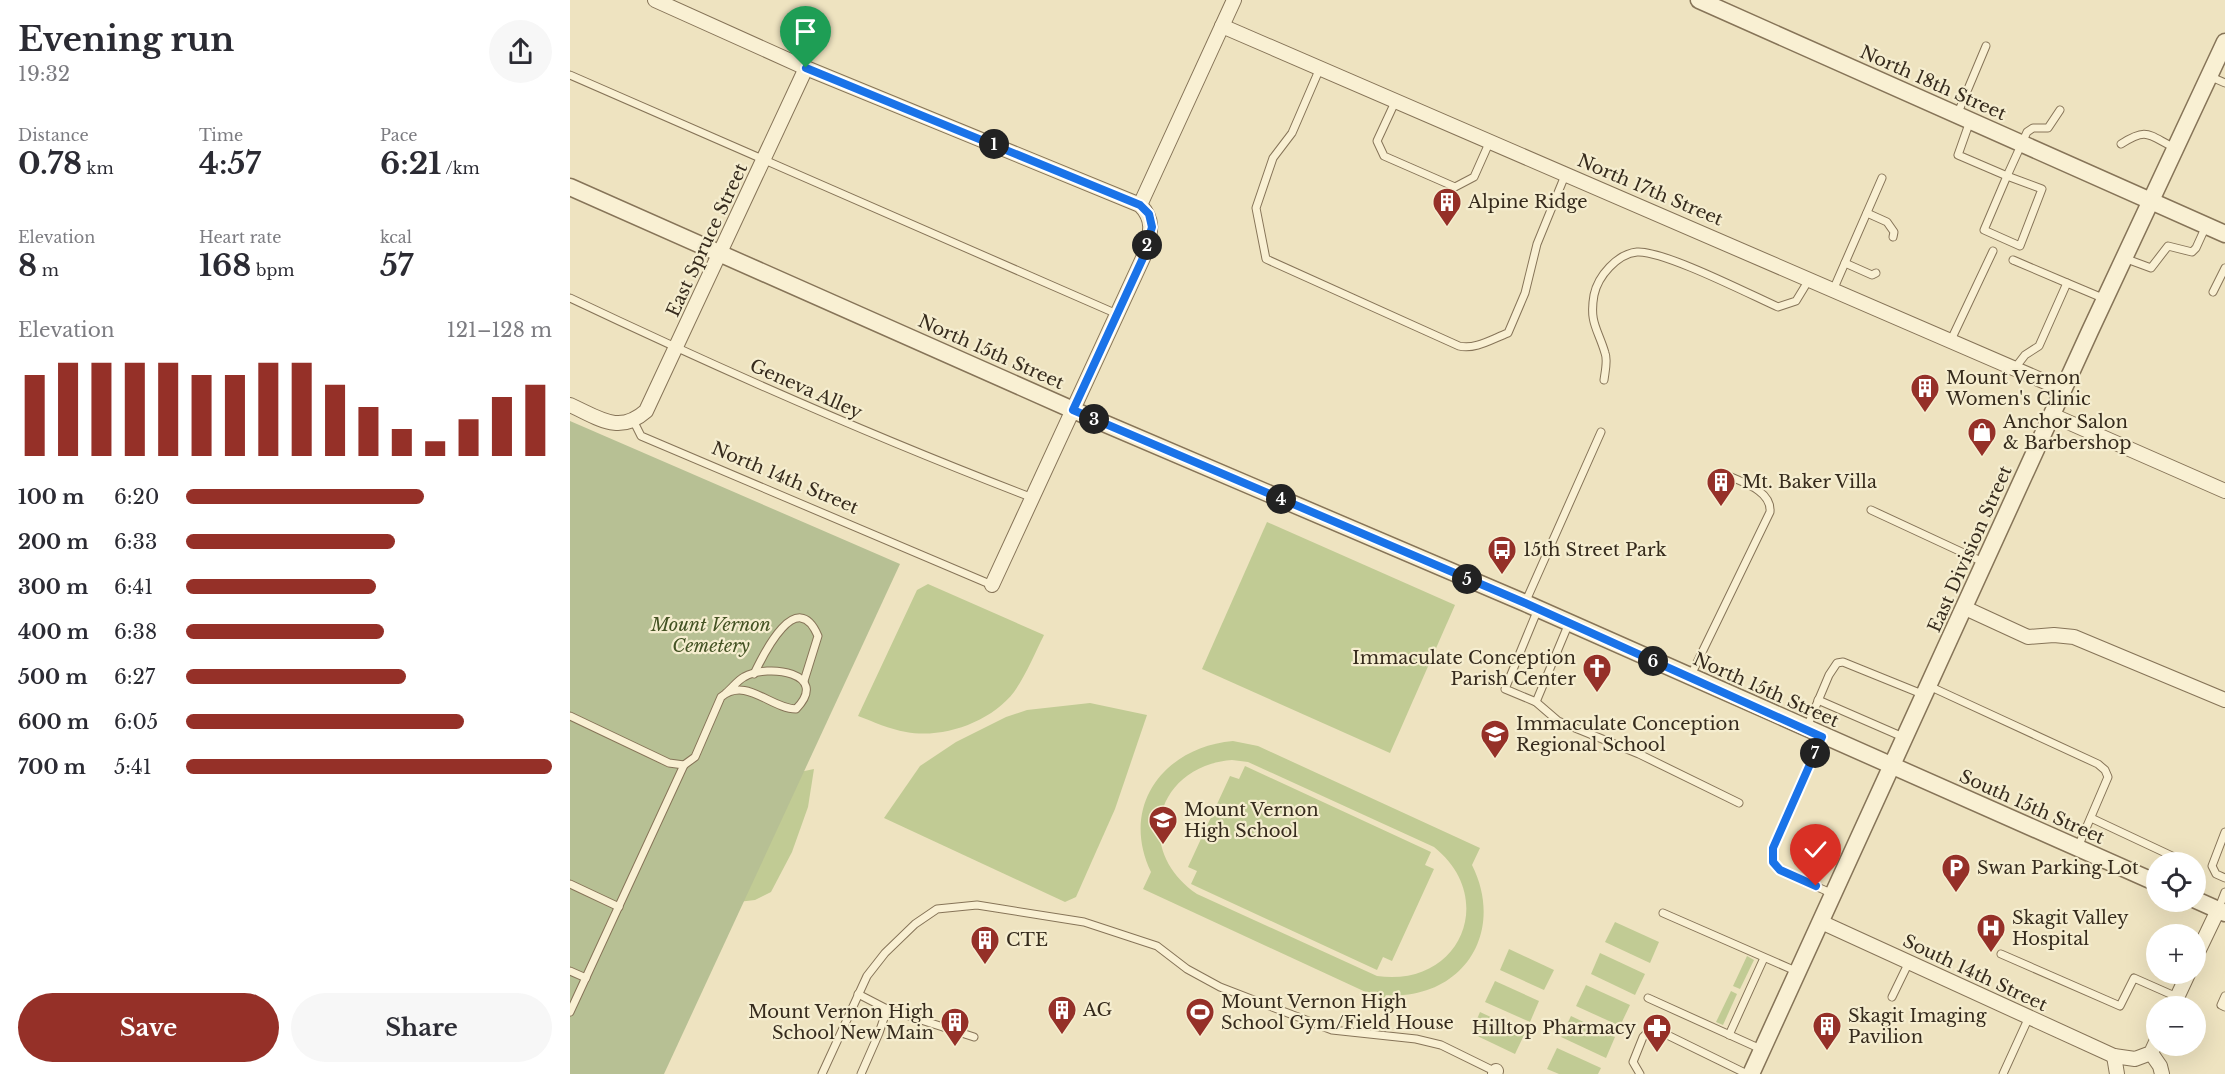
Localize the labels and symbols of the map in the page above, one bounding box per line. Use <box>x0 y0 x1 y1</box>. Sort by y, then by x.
pin <box>780 6 831 68</box>
street label: North 18th Street <box>1856 41 2010 125</box>
pin: 1 <box>979 129 1009 159</box>
street label: North 17th Street <box>1574 149 1726 231</box>
street label: East Spruce Street <box>662 160 752 320</box>
building icon: Alpine Ridge <box>1431 186 1463 228</box>
place label: Alpine Ridge <box>1467 191 1587 213</box>
pin: 2 <box>1132 230 1162 260</box>
street label: North 15th Street <box>915 310 1067 394</box>
street label: Geneva Alley <box>746 354 866 424</box>
place label: Mount Vernon Women's Clinic <box>1945 367 2091 410</box>
building icon: Mount Vernon Women's Clinic <box>1909 372 1941 414</box>
pin: 3 <box>1079 404 1109 434</box>
place label: Anchor Salon & Barbershop <box>2002 411 2132 454</box>
shop icon: Anchor Salon & Barbershop <box>1966 416 1998 458</box>
street label: North 14th Street <box>708 437 862 519</box>
street label: East Division Street <box>1923 462 2017 636</box>
building icon: Mt. Baker Villa <box>1705 466 1737 508</box>
place label: Mt. Baker Villa <box>1742 471 1877 493</box>
pin: 4 <box>1266 484 1296 514</box>
bus stop icon: 15th Street Park <box>1486 534 1518 576</box>
place label: 15th Street Park <box>1523 539 1667 561</box>
pin: 5 <box>1452 564 1482 594</box>
park label: Mount Vernon Cemetery <box>650 614 771 657</box>
pin: 6 <box>1638 646 1668 676</box>
place label: Immaculate Conception Parish Center <box>1352 647 1576 690</box>
street label: North 15th Street <box>1690 648 1842 732</box>
church icon: Immaculate Conception Parish Center <box>1581 652 1613 694</box>
place label: Immaculate Conception Regional School <box>1516 713 1740 756</box>
school or university icon: Immaculate Conception Regional School <box>1479 718 1511 760</box>
pin: 7 <box>1800 738 1830 768</box>
street label: South 15th Street <box>1956 765 2108 849</box>
place label: Mount Vernon High School <box>1184 799 1319 842</box>
school or university icon: Mount Vernon High School <box>1147 804 1179 846</box>
pin <box>1790 824 1841 886</box>
parking icon: Swan Parking Lot <box>1940 852 1972 894</box>
place label: Swan Parking Lot <box>1977 857 2139 879</box>
place label: Skagit Valley Hospital <box>2012 907 2129 950</box>
hospital icon: Skagit Valley Hospital <box>1975 912 2007 954</box>
building icon: CTE <box>969 924 1001 966</box>
place label: CTE <box>1006 929 1048 951</box>
street label: South 14th Street <box>1899 930 2051 1016</box>
place label: Mount Vernon High School Gym/Field House <box>1221 991 1454 1034</box>
building icon: AG <box>1046 994 1078 1036</box>
sports icon: Mount Vernon High School Gym/Field House <box>1184 996 1216 1038</box>
place label: AG <box>1082 999 1113 1021</box>
place label: Mount Vernon High School New Main <box>748 1001 934 1044</box>
place label: Skagit Imaging Pavilion <box>1848 1005 1987 1048</box>
building icon: Mount Vernon High School New Main <box>939 1006 971 1048</box>
building icon: Skagit Imaging Pavilion <box>1811 1010 1843 1052</box>
pharmacy icon: Hilltop Pharmacy <box>1641 1012 1673 1054</box>
place label: Hilltop Pharmacy <box>1472 1017 1636 1039</box>

